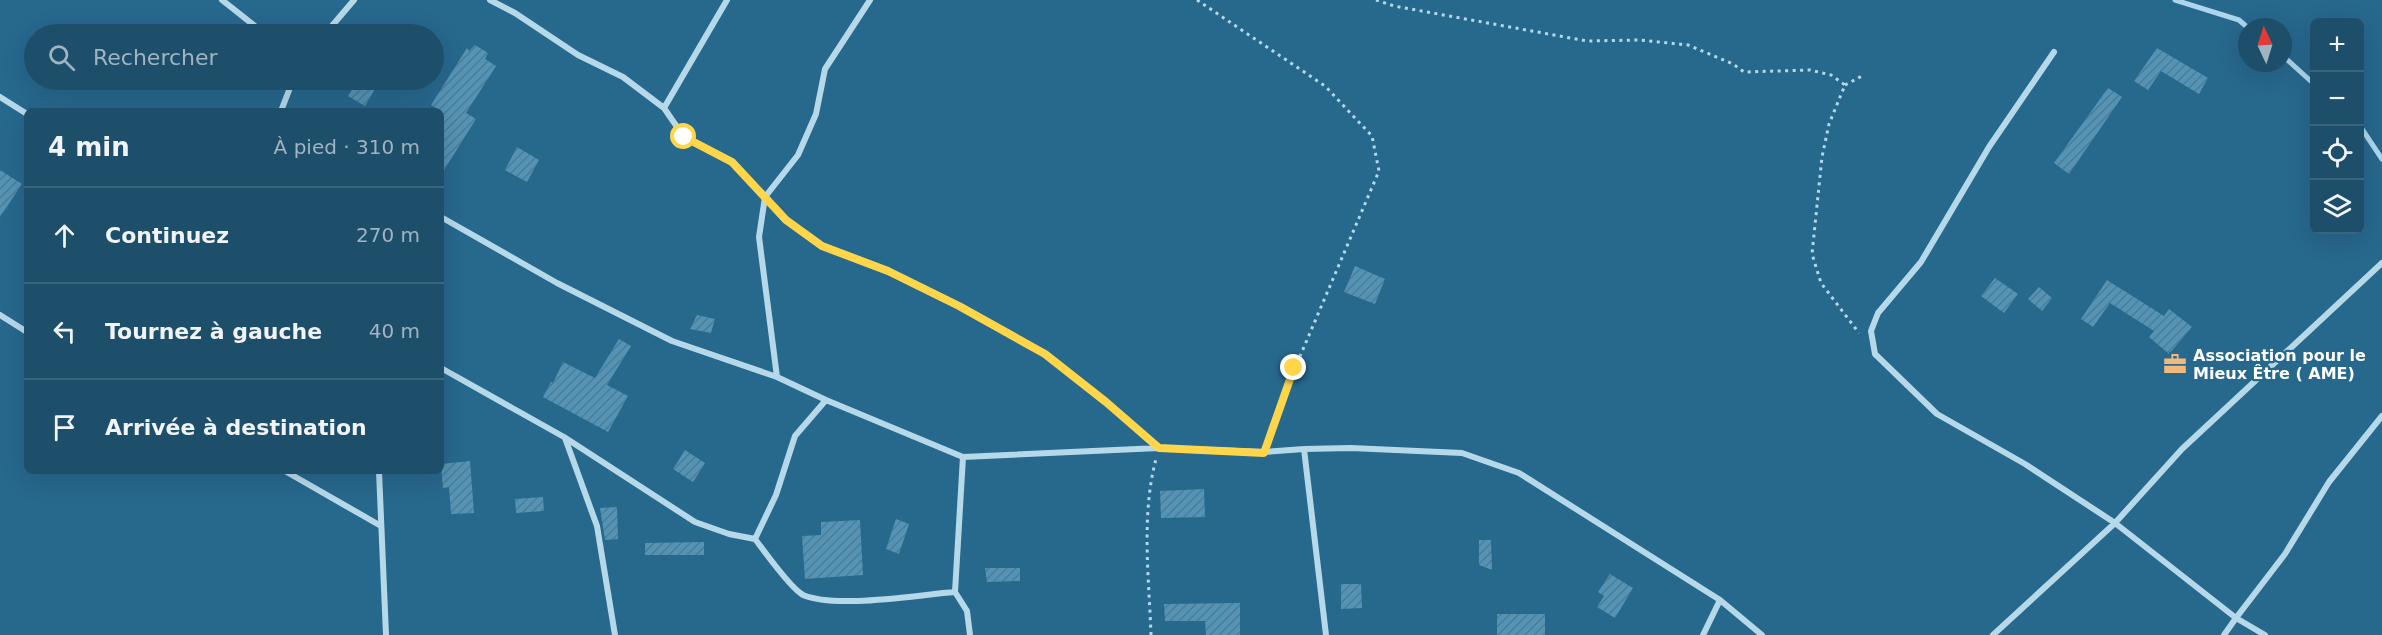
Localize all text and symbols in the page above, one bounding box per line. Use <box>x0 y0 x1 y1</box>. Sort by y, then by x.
north arrow <box>2238 18 2292 72</box>
map controls <box>2310 18 2364 234</box>
button: + <box>2310 18 2364 72</box>
search box <box>24 24 444 90</box>
icon: search <box>45 41 78 74</box>
text: Rechercher <box>93 45 218 70</box>
button: − <box>2310 72 2364 126</box>
route start <box>670 123 696 149</box>
button: locate <box>2310 126 2364 180</box>
text: 4 min <box>48 132 130 162</box>
text: À pied · 310 m <box>274 135 420 159</box>
button: layers <box>2310 180 2364 234</box>
icon: ahead <box>48 219 81 252</box>
text: Continuez <box>105 223 229 248</box>
text: 270 m <box>356 223 420 247</box>
icon: left <box>48 315 81 348</box>
text: Tournez à gauche <box>105 319 322 344</box>
text: 40 m <box>369 319 420 343</box>
place label: Association pour le Mieux Être ( AME) <box>2193 346 2366 383</box>
office icon: Association pour le Mieux Être ( AME) <box>2162 351 2188 377</box>
route end <box>1280 354 1306 380</box>
icon: arrive <box>48 411 81 444</box>
text: Arrivée à destination <box>105 415 367 440</box>

